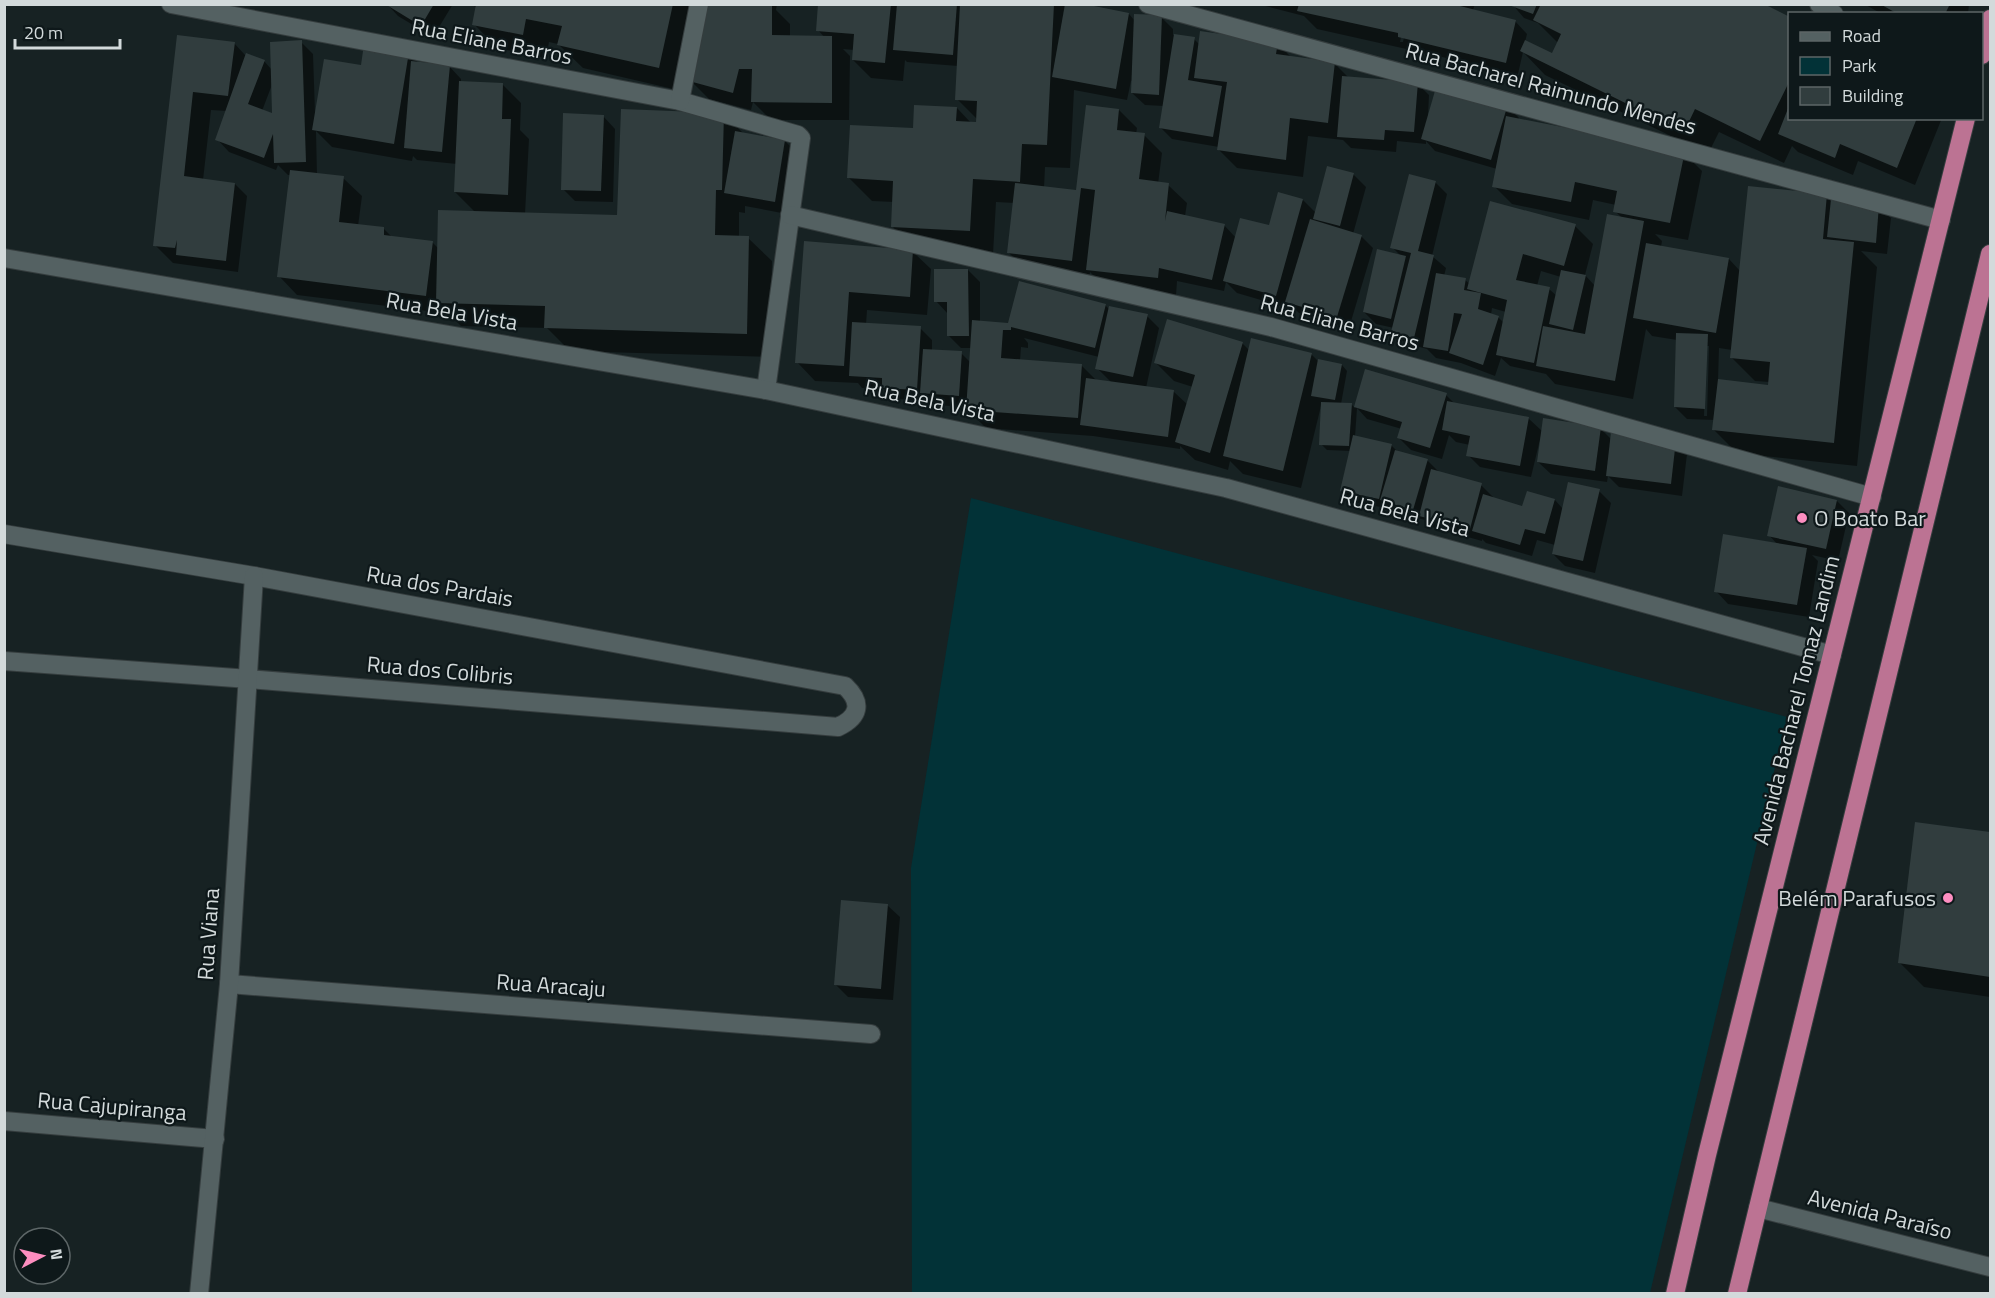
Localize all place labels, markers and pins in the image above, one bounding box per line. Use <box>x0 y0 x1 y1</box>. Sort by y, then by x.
place label: O Boato Bar <box>1814 501 1926 535</box>
marker: O Boato Bar <box>1795 511 1809 525</box>
place label: Belém Parafusos <box>1778 881 1936 915</box>
marker: Belém Parafusos <box>1941 891 1955 905</box>

